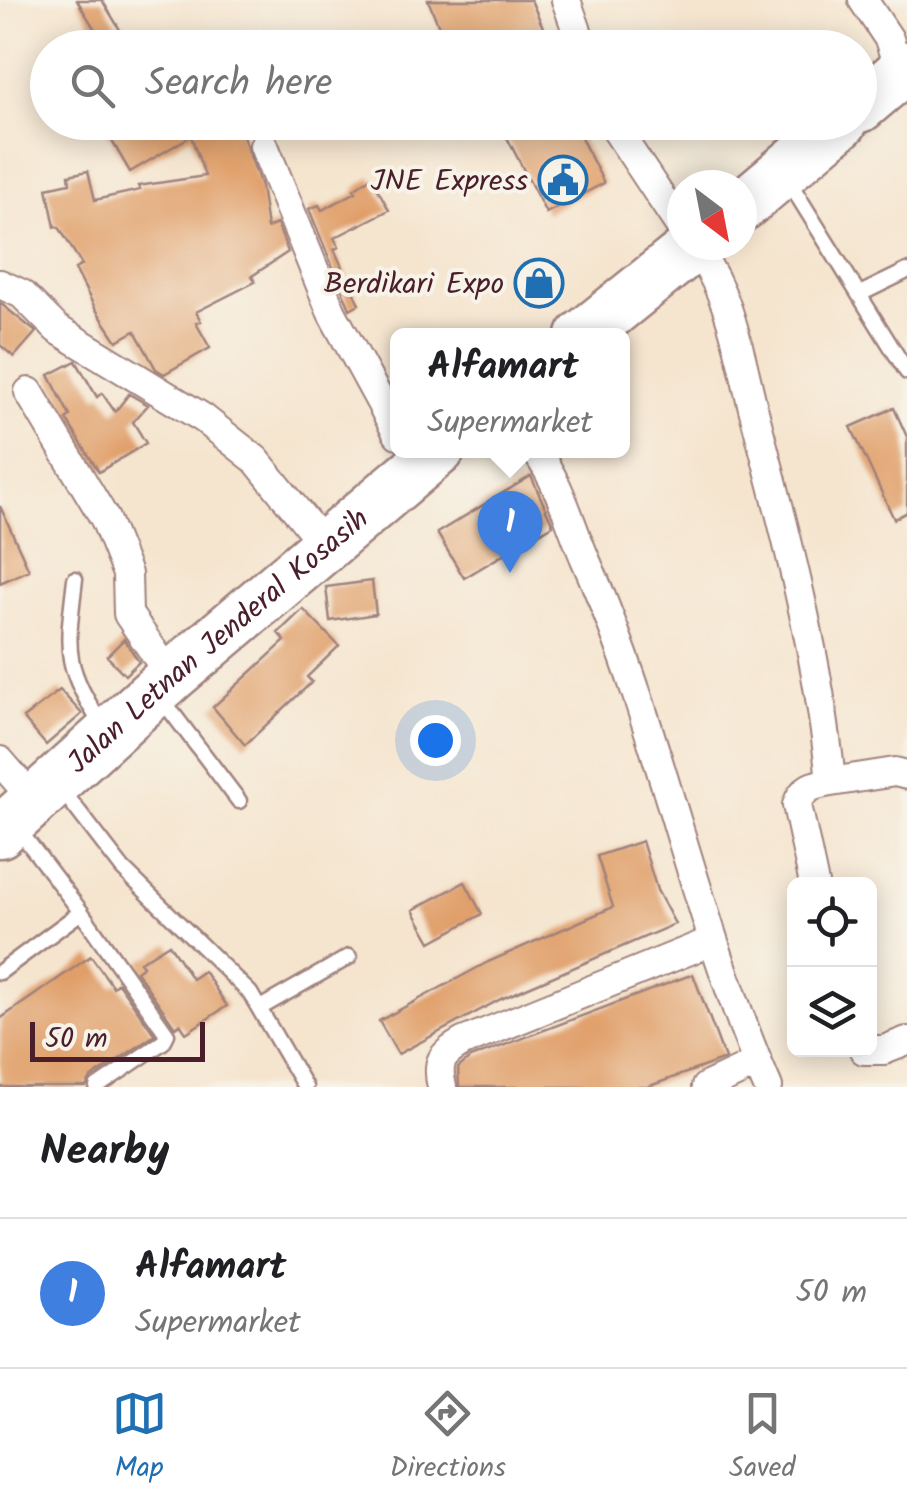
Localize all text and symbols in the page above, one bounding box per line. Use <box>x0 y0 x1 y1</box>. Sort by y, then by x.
search box <box>30 30 877 140</box>
text: Search here <box>145 55 332 115</box>
icon: search <box>65 58 120 113</box>
public building icon: JNE Express <box>537 154 589 206</box>
place label: JNE Express <box>370 158 528 206</box>
north arrow <box>667 170 757 260</box>
shop icon: Berdikari Expo <box>513 257 565 309</box>
place label: Berdikari Expo <box>324 261 504 309</box>
popup <box>390 328 630 458</box>
text: Alfamart <box>427 338 579 398</box>
text: Supermarket <box>427 398 593 449</box>
pin: 1 <box>478 490 542 573</box>
street label: Jalan Letnan Jenderal Kosasih <box>57 497 381 786</box>
your location <box>410 715 461 766</box>
map controls <box>787 877 877 1057</box>
button: locate <box>787 877 877 967</box>
button: layers <box>787 967 877 1057</box>
scale bar <box>30 1017 205 1062</box>
text: 50 m <box>45 1017 108 1062</box>
text: Nearby <box>40 1119 169 1186</box>
text: Alfamart <box>135 1238 286 1298</box>
text: 1 <box>68 1268 77 1319</box>
text: 50 m <box>796 1268 867 1319</box>
text: Supermarket <box>135 1298 301 1349</box>
tab: Map <box>112 1386 167 1491</box>
tab: Directions <box>390 1386 506 1491</box>
tab: Saved <box>729 1386 795 1491</box>

